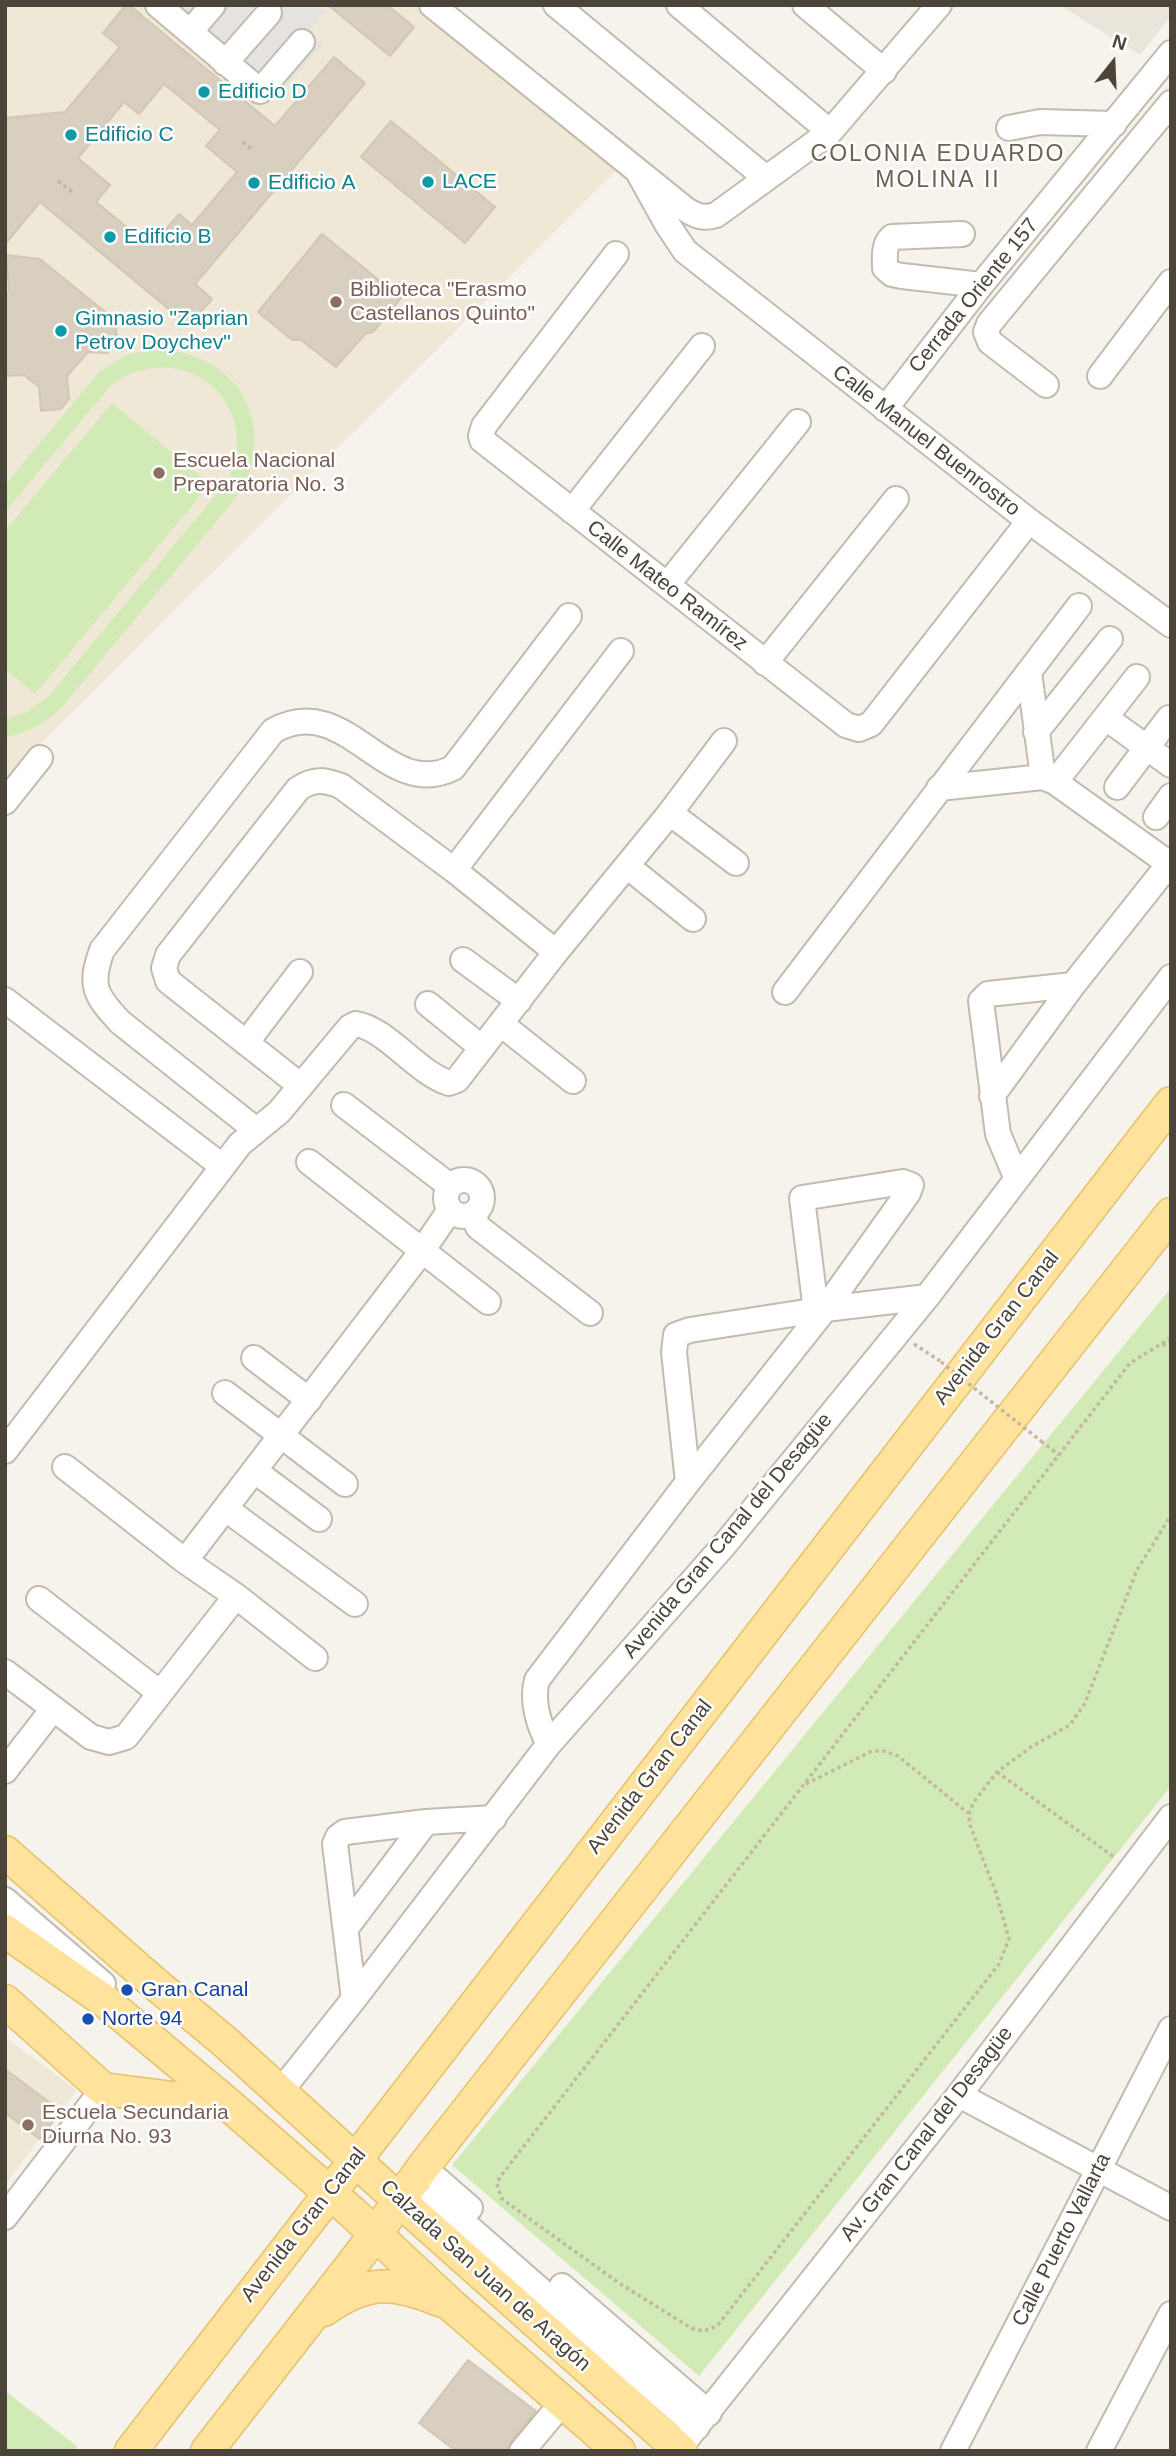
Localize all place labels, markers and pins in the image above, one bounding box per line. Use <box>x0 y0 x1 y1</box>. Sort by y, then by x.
place label: Edificio D <box>218 79 307 105</box>
marker: Edificio D <box>196 84 212 100</box>
place label: Edificio C <box>85 122 174 148</box>
marker: Edificio C <box>63 127 79 143</box>
place label: LACE <box>442 169 497 195</box>
place label: Edificio A <box>268 170 356 196</box>
marker: LACE <box>420 174 436 190</box>
marker: Edificio A <box>246 175 262 191</box>
place label: Edificio B <box>124 224 212 250</box>
marker: Edificio B <box>102 229 118 245</box>
place label: Biblioteca "Erasmo Castellanos Quinto" <box>350 277 535 327</box>
marker: Biblioteca "Erasmo Castellanos Quinto" <box>328 294 344 310</box>
place label: Gimnasio "Zaprian Petrov Doychev" <box>75 306 248 356</box>
marker: Gimnasio "Zaprian Petrov Doychev" <box>53 323 69 339</box>
place label: Escuela Nacional Preparatoria No. 3 <box>173 448 345 498</box>
marker: Escuela Nacional Preparatoria No. 3 <box>151 465 167 481</box>
place label: Gran Canal <box>141 1977 248 2003</box>
marker: Gran Canal <box>119 1982 135 1998</box>
place label: Norte 94 <box>102 2006 183 2032</box>
marker: Norte 94 <box>80 2011 96 2027</box>
place label: Escuela Secundaria Diurna No. 93 <box>42 2100 229 2150</box>
marker: Escuela Secundaria Diurna No. 93 <box>20 2117 36 2133</box>

